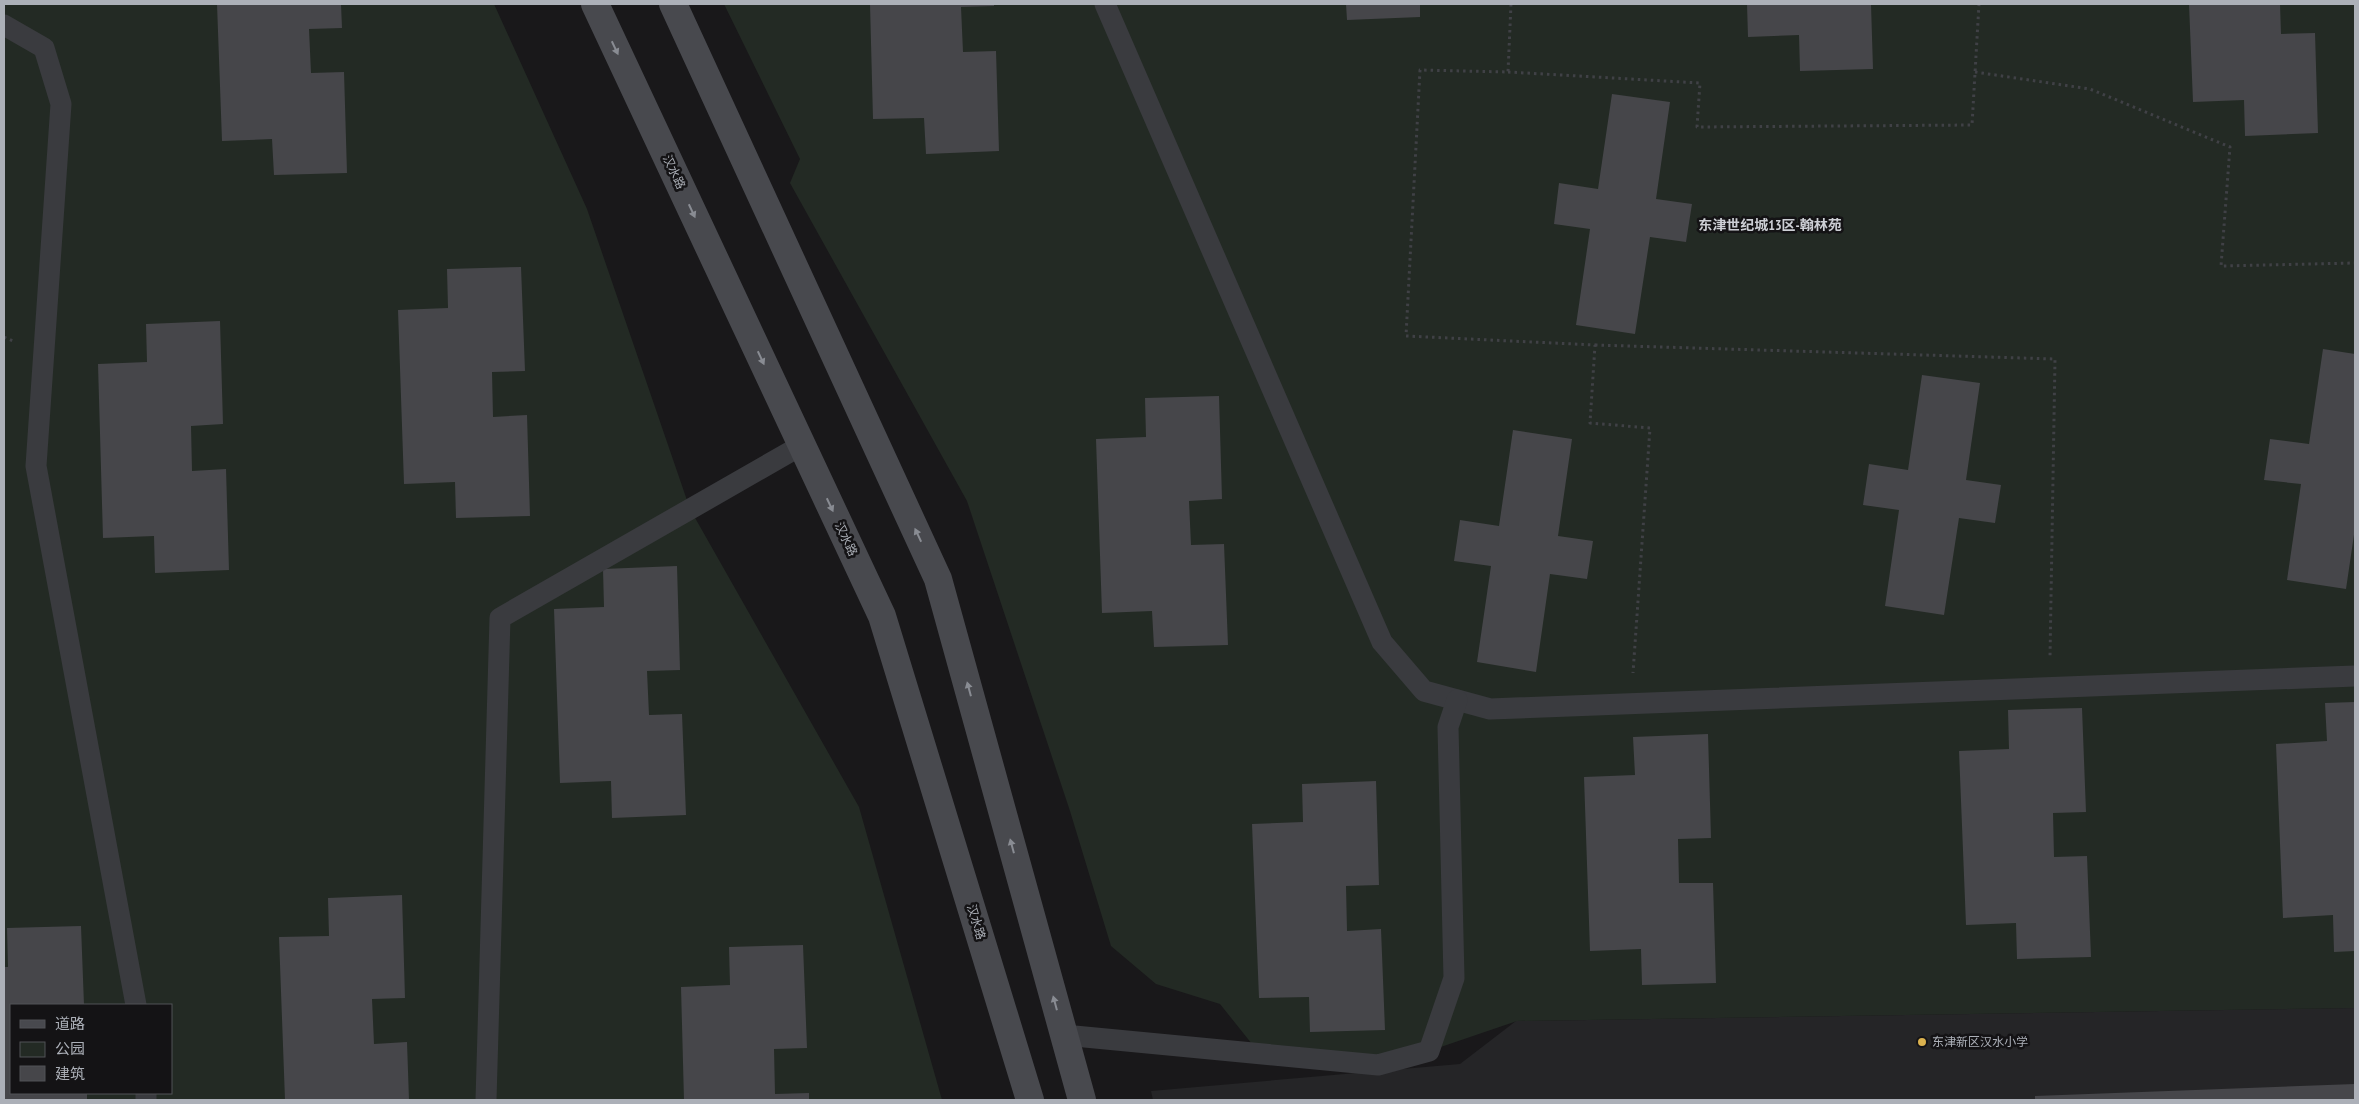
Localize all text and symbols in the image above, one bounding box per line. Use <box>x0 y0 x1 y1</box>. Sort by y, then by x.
one-way arrow <box>612 41 620 55</box>
street label: 汉水路 <box>660 152 689 191</box>
one-way arrow <box>688 204 696 218</box>
district label: 东津世纪城13区-翰林苑 <box>1698 216 1842 234</box>
one-way arrow <box>757 351 765 365</box>
one-way arrow <box>826 498 834 512</box>
street label: 汉水路 <box>832 519 861 558</box>
one-way arrow <box>914 528 922 542</box>
one-way arrow <box>964 682 972 697</box>
one-way arrow <box>1008 838 1016 854</box>
street label: 汉水路 <box>964 902 989 941</box>
one-way arrow <box>1051 995 1059 1010</box>
legend <box>10 1004 172 1094</box>
text: 道路 <box>55 1014 85 1033</box>
place label: 东津新区汉水小学 <box>1932 1034 2028 1049</box>
marker: 东津新区汉水小学 <box>1916 1036 1928 1048</box>
text: 公园 <box>55 1039 85 1058</box>
text: 建筑 <box>55 1064 85 1083</box>

